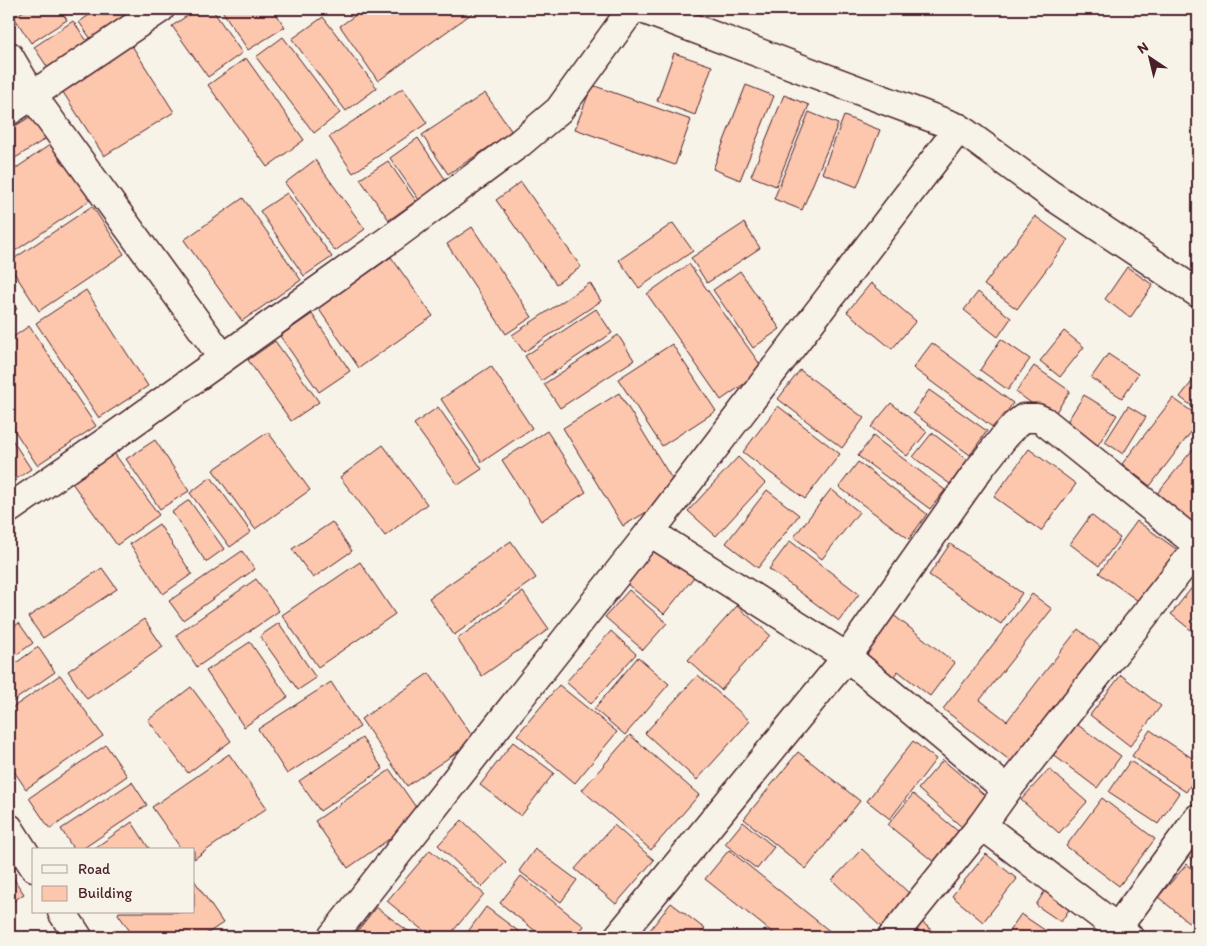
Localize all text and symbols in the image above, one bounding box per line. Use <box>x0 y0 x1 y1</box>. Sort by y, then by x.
north arrow <box>1124 32 1174 82</box>
text: N <box>1134 38 1152 57</box>
legend <box>32 848 195 914</box>
text: Road <box>78 860 111 878</box>
text: Building <box>78 884 132 902</box>

